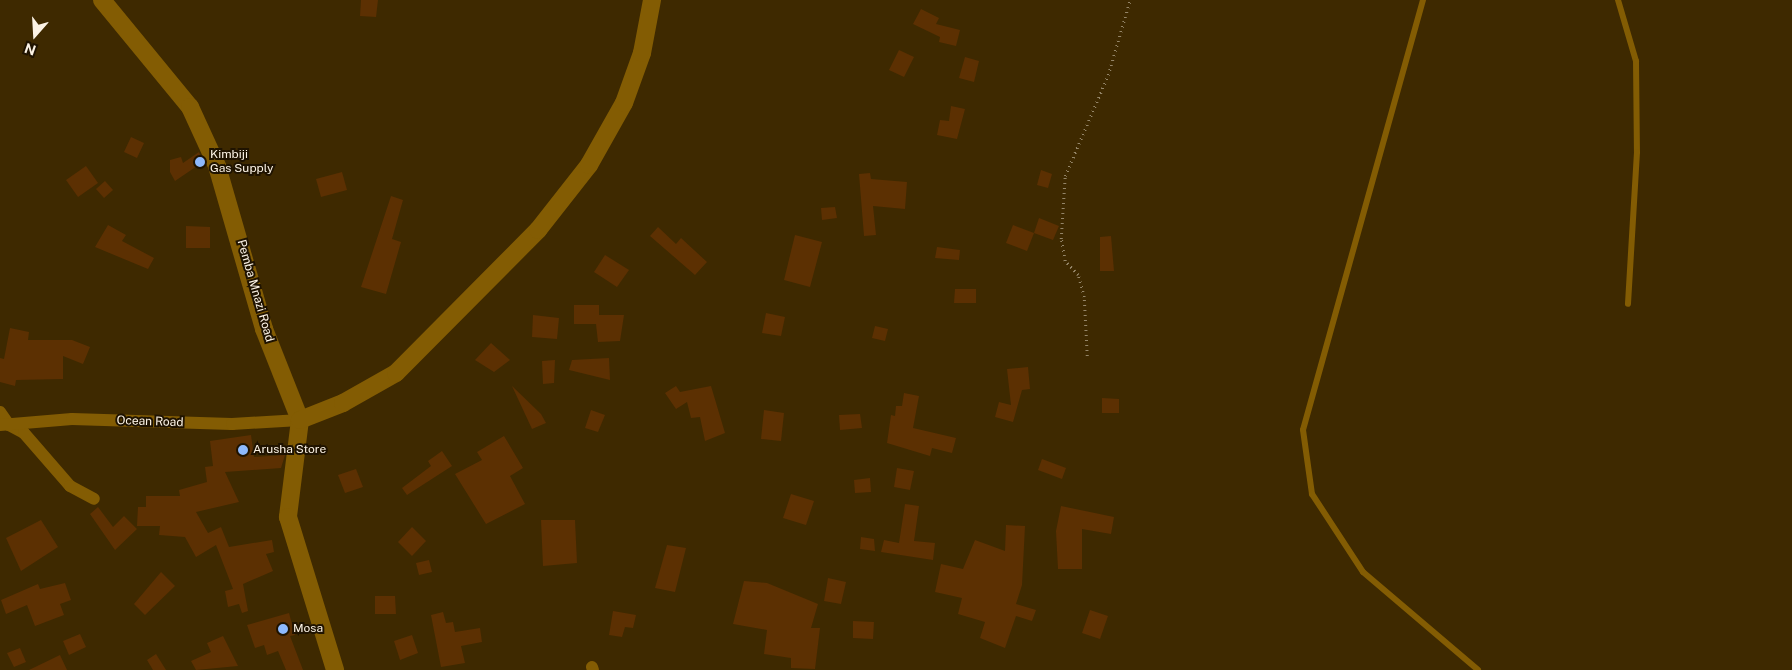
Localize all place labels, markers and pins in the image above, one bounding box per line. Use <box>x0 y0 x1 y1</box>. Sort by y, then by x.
place label: Kimbiji Gas Supply <box>210 148 274 176</box>
marker: Kimbiji Gas Supply <box>194 156 206 168</box>
place label: Arusha Store <box>253 443 326 457</box>
marker: Arusha Store <box>237 444 249 456</box>
place label: Mosa <box>293 622 323 636</box>
marker: Mosa <box>277 623 289 635</box>

